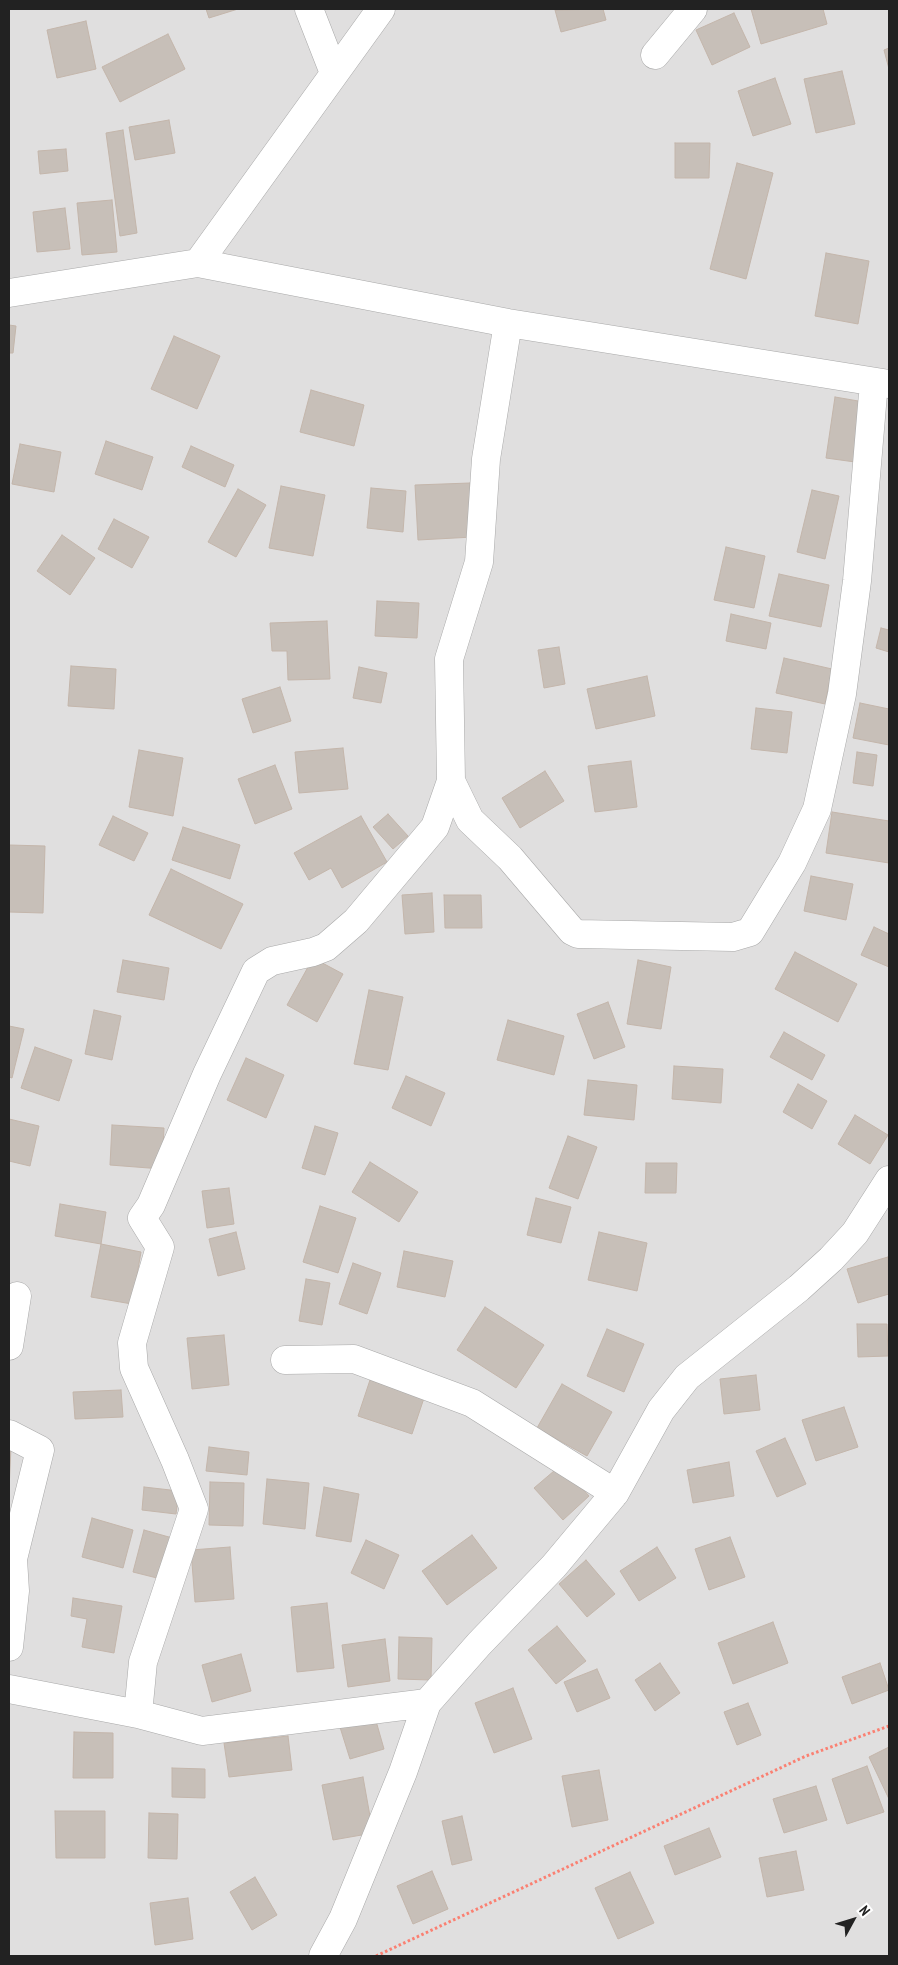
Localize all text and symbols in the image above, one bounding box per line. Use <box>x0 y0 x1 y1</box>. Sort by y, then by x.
north arrow <box>828 1895 878 1945</box>
text: N <box>855 1902 874 1919</box>

